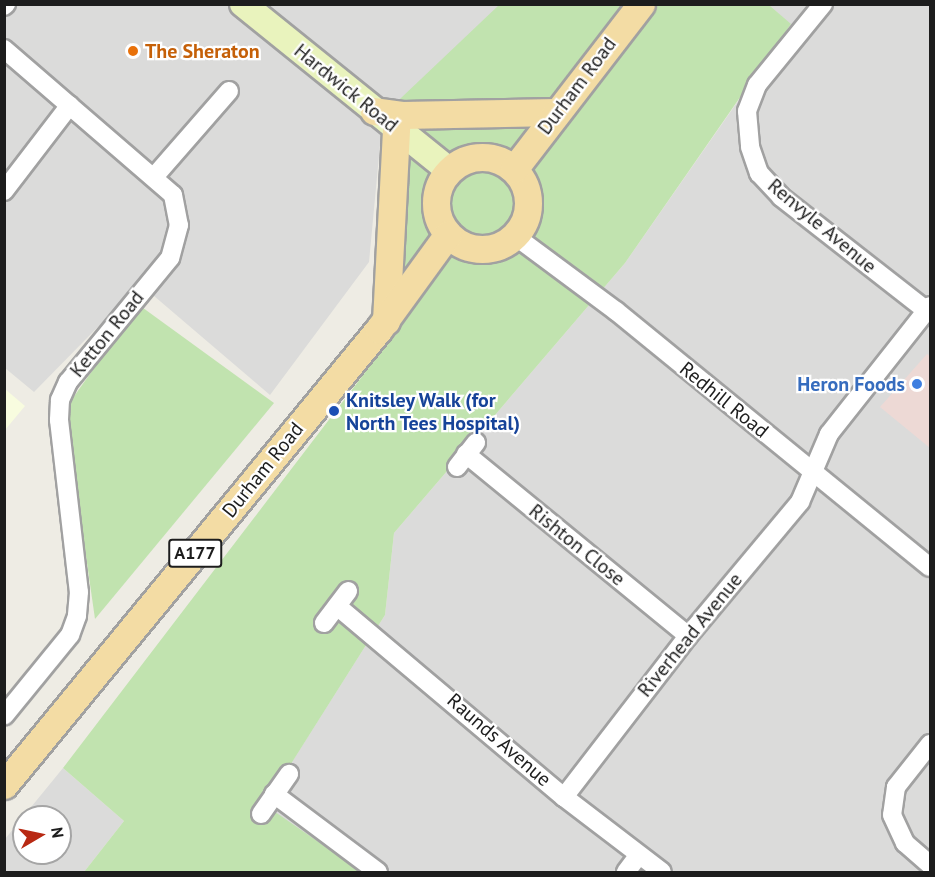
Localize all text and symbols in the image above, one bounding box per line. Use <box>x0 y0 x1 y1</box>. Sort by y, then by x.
street label: Durham Road <box>533 33 621 139</box>
place label: The Sheraton <box>145 39 260 63</box>
street label: Hardwick Road <box>289 39 403 137</box>
marker: The Sheraton <box>126 44 140 58</box>
street label: Renvyle Avenue <box>763 173 881 279</box>
street label: Ketton Road <box>65 286 149 382</box>
street label: Redhill Road <box>675 357 773 443</box>
place label: Heron Foods <box>797 372 905 396</box>
marker: Heron Foods <box>910 377 924 391</box>
place label: Knitsley Walk (for North Tees Hospital) <box>346 388 521 435</box>
marker: Knitsley Walk (for North Tees Hospital) <box>327 404 341 418</box>
street label: Durham Road <box>217 418 309 522</box>
street label: Rishton Close <box>524 499 630 591</box>
road number: A177 <box>168 538 222 568</box>
street label: Riverhead Avenue <box>632 568 748 702</box>
street label: Raunds Avenue <box>442 688 556 792</box>
north arrow <box>12 805 72 865</box>
text: N <box>47 826 69 839</box>

